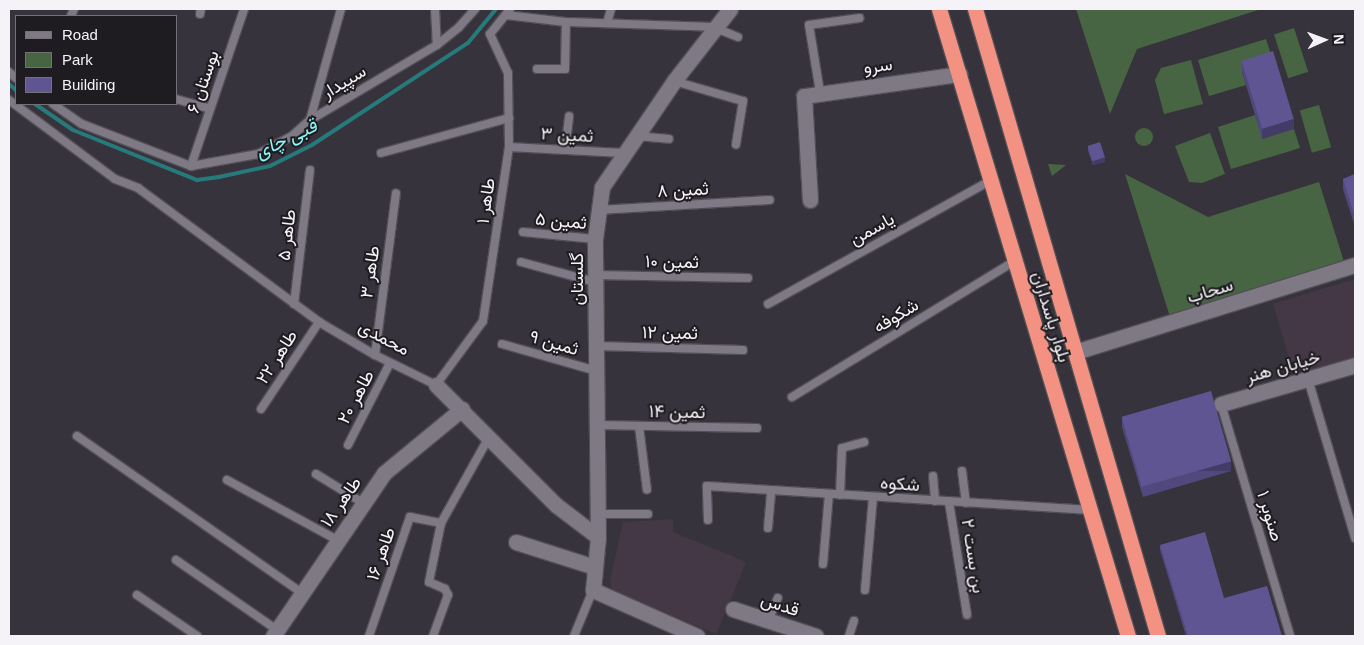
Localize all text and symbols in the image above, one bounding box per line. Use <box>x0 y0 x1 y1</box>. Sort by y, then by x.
legend <box>15 15 178 105</box>
north arrow <box>1299 15 1349 65</box>
text: Road <box>62 26 98 43</box>
text: N <box>1331 34 1347 45</box>
street label: بوستان ۶ <box>182 48 224 116</box>
text: Park <box>62 51 93 68</box>
street label: سرو <box>862 54 894 78</box>
street label: سپیدار <box>318 60 370 104</box>
text: Building <box>62 76 115 93</box>
water label: قبی چای <box>251 114 321 164</box>
street label: ثمین ۳ <box>540 123 594 147</box>
street label: طاهر ۱ <box>472 177 500 225</box>
street label: ثمین ۸ <box>657 178 709 202</box>
street label: طاهر ۵ <box>273 208 301 262</box>
street label: ثمین ۵ <box>534 208 588 234</box>
street label: یاسمن <box>846 208 898 250</box>
street label: طاهر ۳ <box>356 244 384 300</box>
street label: ثمین ۱۰ <box>645 251 699 273</box>
street label: گلستان <box>566 253 588 305</box>
street label: بلوار پاسداران <box>1027 269 1075 365</box>
street label: سحاب <box>1184 274 1236 308</box>
street label: شکوفه <box>869 294 923 338</box>
street label: محمدی <box>355 316 413 360</box>
street label: ثمین ۱۲ <box>642 322 698 344</box>
street label: طاهر ۲۲ <box>252 326 302 388</box>
street label: ثمین ۹ <box>527 326 581 360</box>
street label: خیابان هنر <box>1243 346 1323 388</box>
street label: طاهر ۲۰ <box>333 366 379 428</box>
street label: ثمین ۱۴ <box>649 401 705 423</box>
street label: شکوه <box>879 472 921 496</box>
street label: طاهر ۱۸ <box>316 473 366 531</box>
street label: صنوبر ۱ <box>1252 488 1288 544</box>
street label: بن بست ۲ <box>956 517 990 595</box>
street label: طاهر ۱۶ <box>362 525 400 583</box>
street label: قدس <box>758 589 802 621</box>

